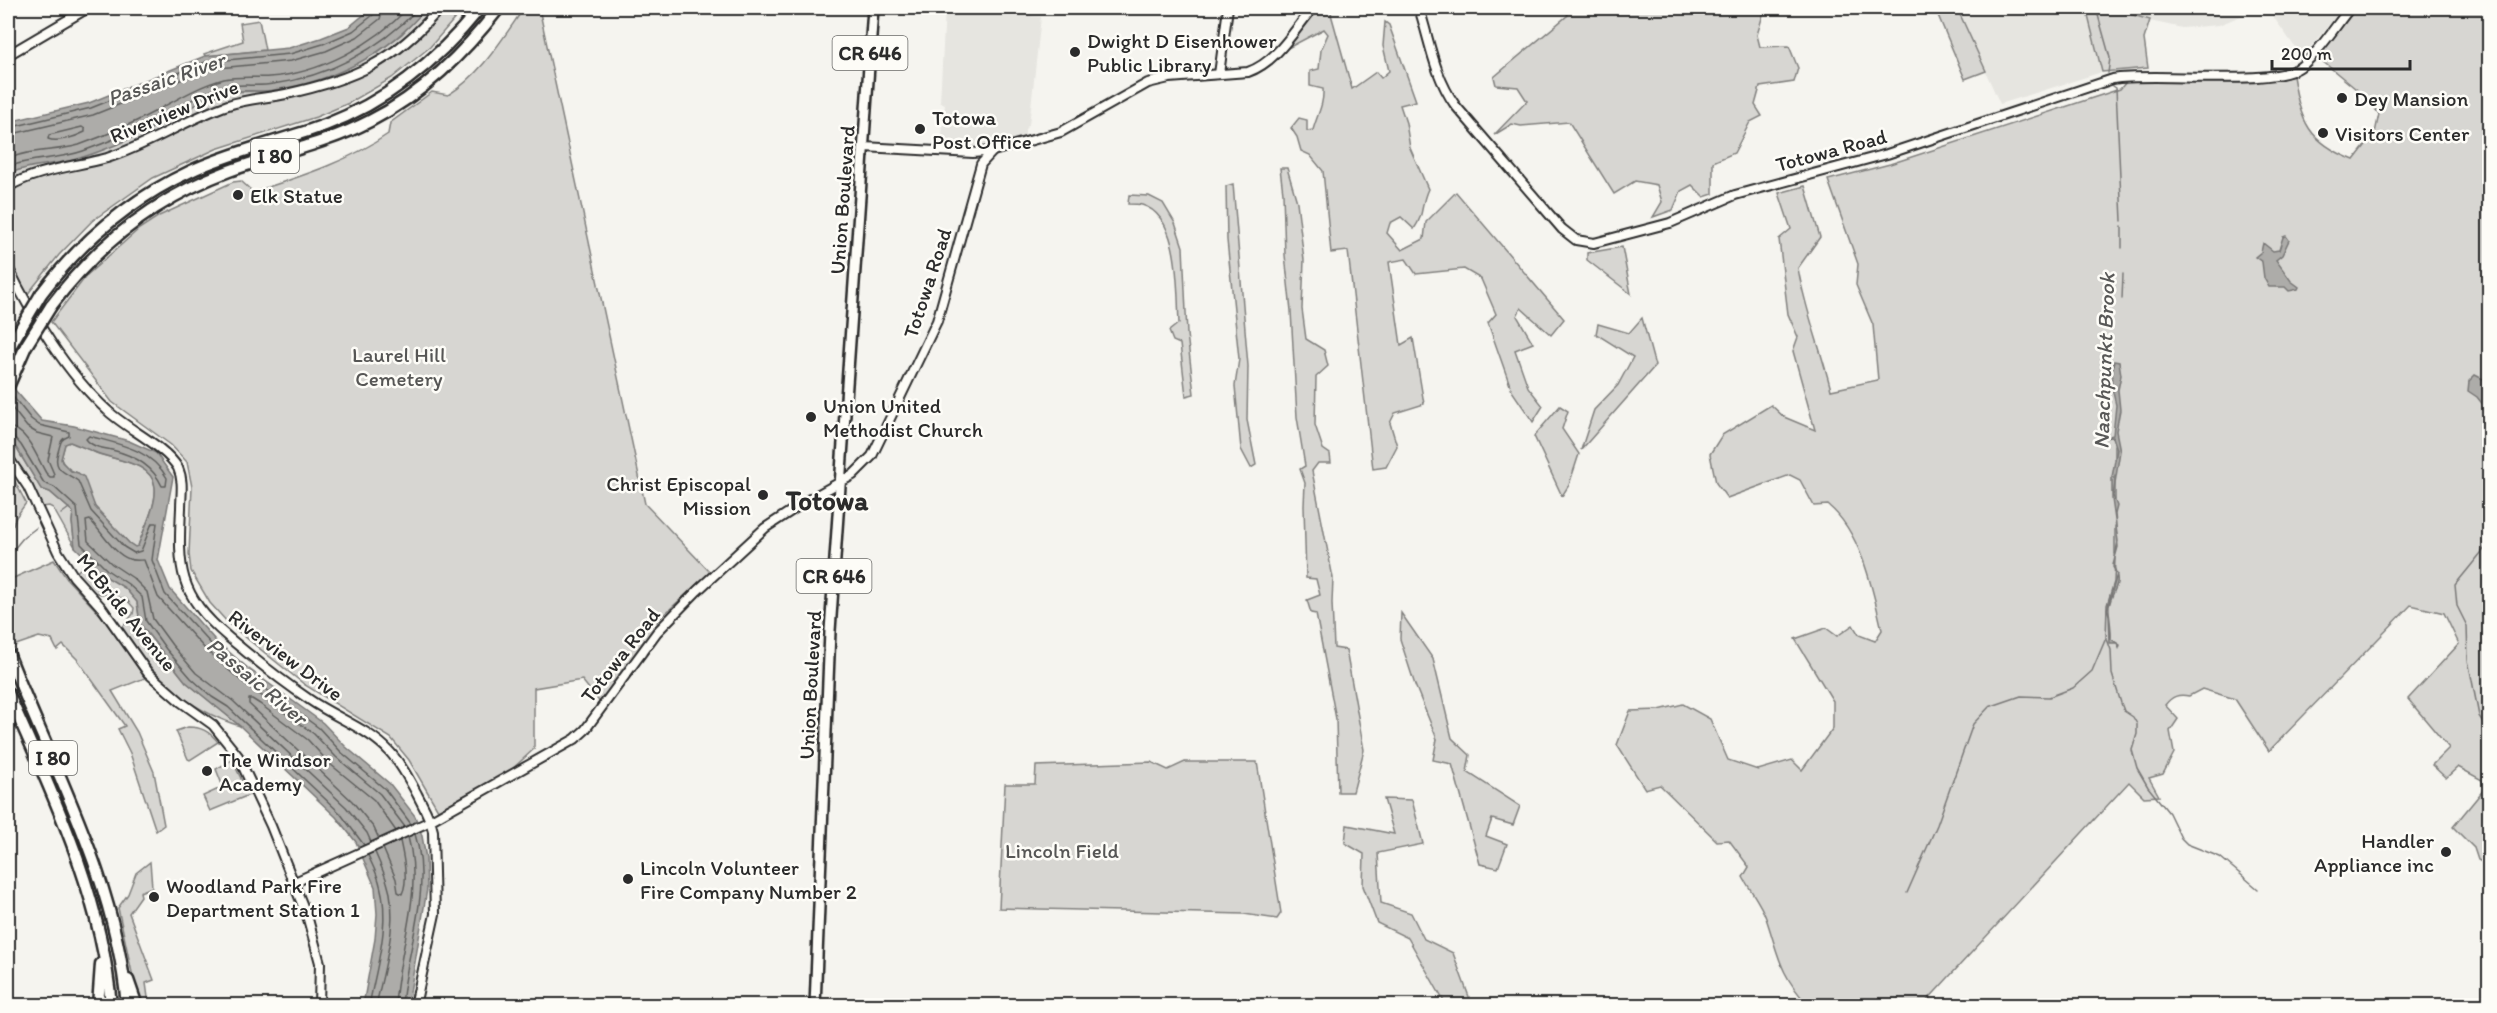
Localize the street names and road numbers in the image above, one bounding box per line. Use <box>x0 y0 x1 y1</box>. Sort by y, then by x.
road number: CR 646 <box>832 36 908 70</box>
street label: Riverview Drive <box>106 74 242 148</box>
street label: Totowa Road <box>1773 123 1890 177</box>
street label: Union Boulevard <box>824 124 860 275</box>
road number: I 80 <box>251 139 299 173</box>
street label: Totowa Road <box>898 224 957 341</box>
street label: McBride Avenue <box>72 548 182 676</box>
road number: CR 646 <box>796 559 872 593</box>
street label: Totowa Road <box>575 602 665 708</box>
street label: Riverview Drive <box>224 604 348 706</box>
street label: Union Boulevard <box>794 609 826 760</box>
road number: I 80 <box>29 741 77 775</box>

